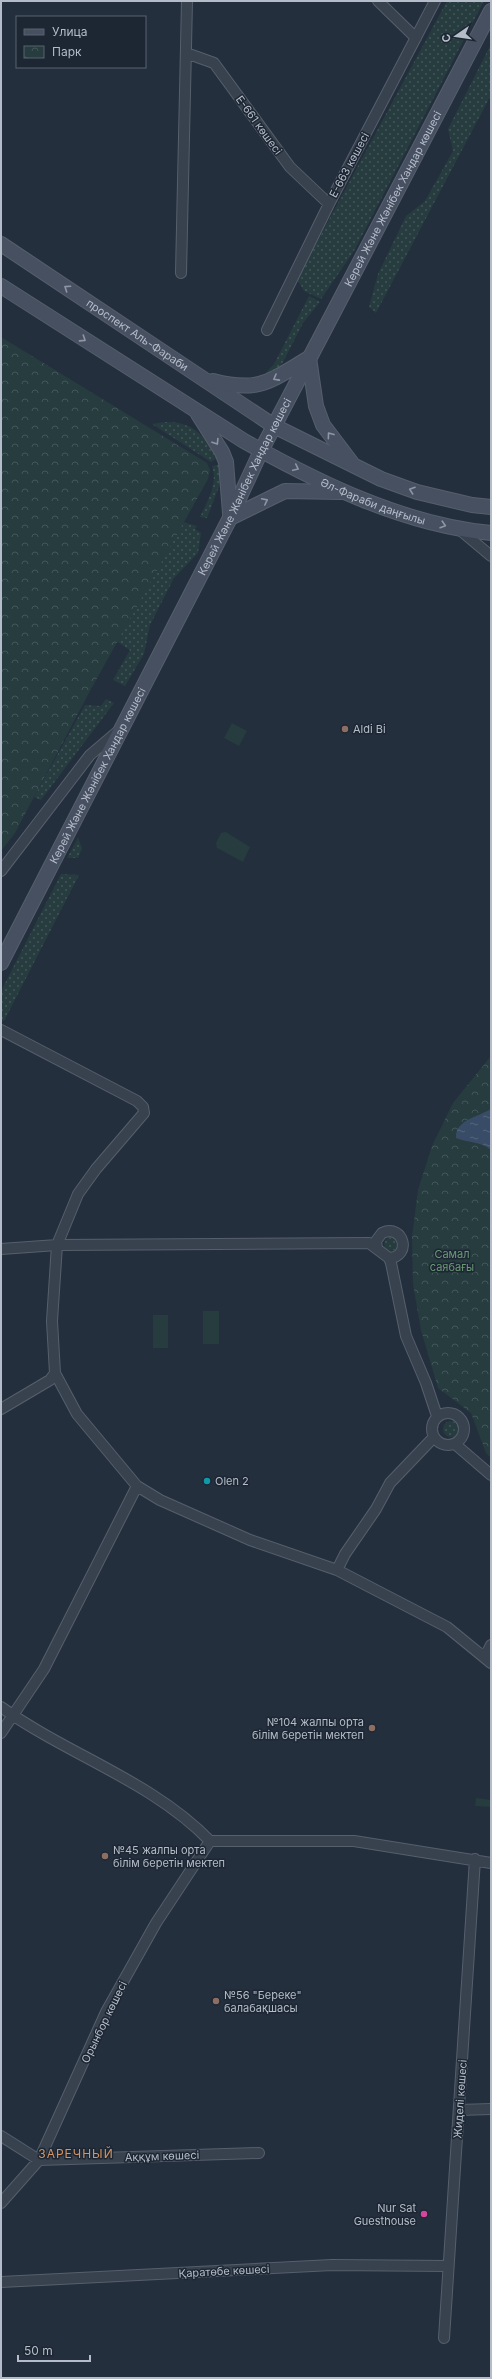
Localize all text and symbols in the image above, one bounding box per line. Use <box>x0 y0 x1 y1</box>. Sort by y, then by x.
legend <box>16 16 146 68</box>
north arrow <box>436 16 476 56</box>
text: Улица <box>52 24 87 39</box>
text: С <box>439 33 454 44</box>
text: Парк <box>52 44 82 59</box>
street label: Е-661 көшесі <box>233 93 285 157</box>
street label: Керей Және Жәнібек Хандар көшесі <box>341 109 445 289</box>
street label: Е-663 көшесі <box>326 130 372 200</box>
one-way arrow <box>64 285 71 293</box>
street label: проспект Аль-Фараби <box>84 296 191 374</box>
one-way arrow <box>79 334 86 342</box>
one-way arrow <box>272 373 280 380</box>
street label: Керей Және Жәнібек Хандар көшесі <box>195 396 294 578</box>
one-way arrow <box>328 432 335 439</box>
one-way arrow <box>212 438 219 445</box>
one-way arrow <box>292 463 299 471</box>
street label: Әл-Фараби даңғылы <box>318 475 427 528</box>
one-way arrow <box>409 486 416 495</box>
one-way arrow <box>261 498 268 506</box>
one-way arrow <box>439 520 446 529</box>
street label: Керей Және Жәнібек Хандар көшесі <box>46 685 149 866</box>
place label: Aldi Bi <box>353 722 386 736</box>
marker: Aldi Bi <box>340 724 350 734</box>
park label: Самал саябағы <box>430 1247 474 1274</box>
place label: Olen 2 <box>215 1474 249 1488</box>
marker: Olen 2 <box>202 1476 212 1486</box>
place label: №104 жалпы орта білім беретін мектеп <box>252 1715 364 1742</box>
marker: №104 жалпы орта білім беретін мектеп <box>367 1723 377 1733</box>
place label: №45 жалпы орта білім беретін мектеп <box>113 1843 225 1870</box>
marker: №45 жалпы орта білім беретін мектеп <box>100 1851 110 1861</box>
street label: Орынбор көшесі <box>78 1979 130 2065</box>
place label: №56 "Береке" балабақшасы <box>224 1988 302 2015</box>
marker: №56 "Береке" балабақшасы <box>211 1996 221 2006</box>
street label: Жиделі көшесі <box>450 2059 470 2139</box>
district label: ЗАРЕЧНЫЙ <box>38 2146 114 2161</box>
street label: Аққұм көшесі <box>125 2148 199 2164</box>
place label: Nur Sat Guesthouse <box>354 2201 416 2228</box>
marker: Nur Sat Guesthouse <box>419 2209 429 2219</box>
street label: Қаратөбе көшесі <box>178 2262 270 2280</box>
scale bar <box>18 2337 90 2363</box>
text: 50 m <box>24 2343 53 2358</box>

